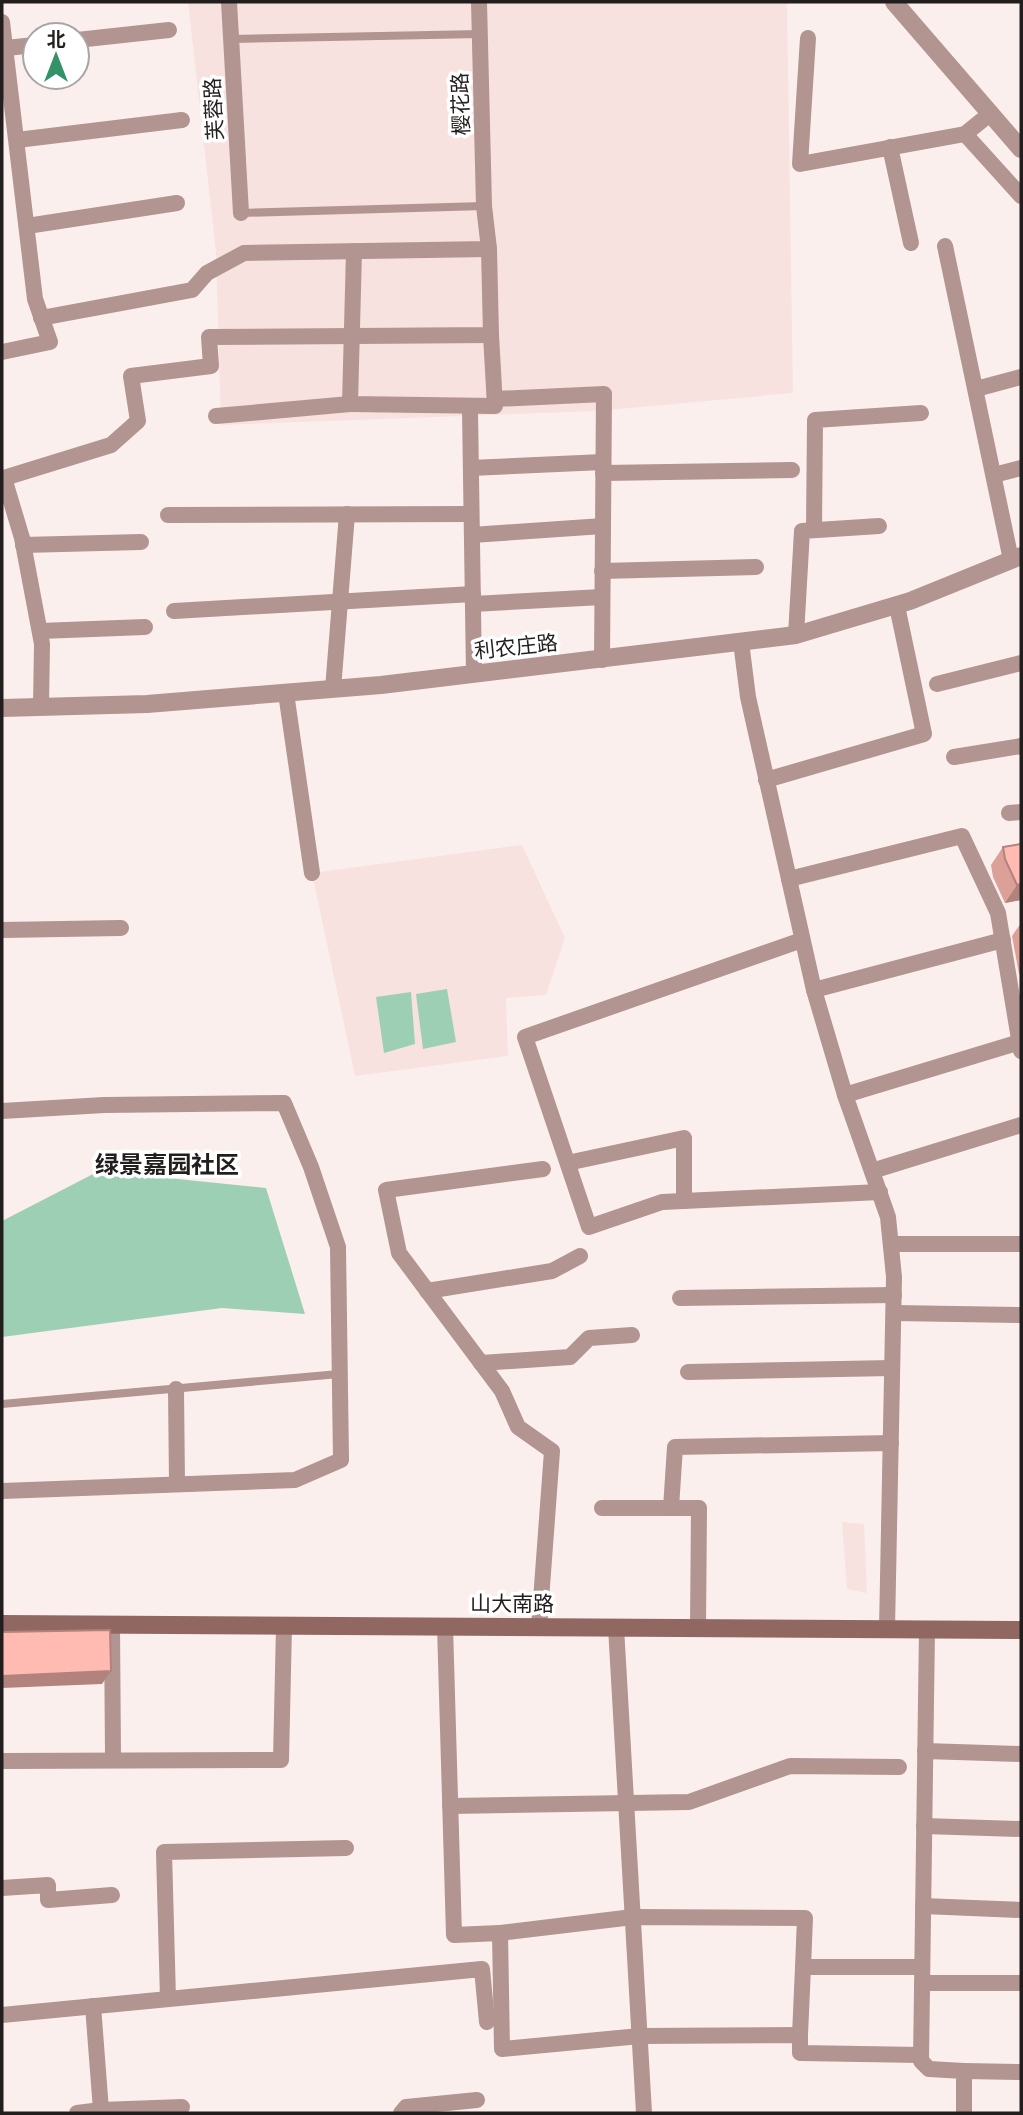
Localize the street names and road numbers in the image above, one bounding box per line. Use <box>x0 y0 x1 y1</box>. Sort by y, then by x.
street label: 樱花路 <box>448 72 474 136</box>
street label: 芙蓉路 <box>200 77 228 141</box>
street label: 利农庄路 <box>473 631 559 663</box>
street label: 山大南路 <box>470 1592 554 1616</box>

